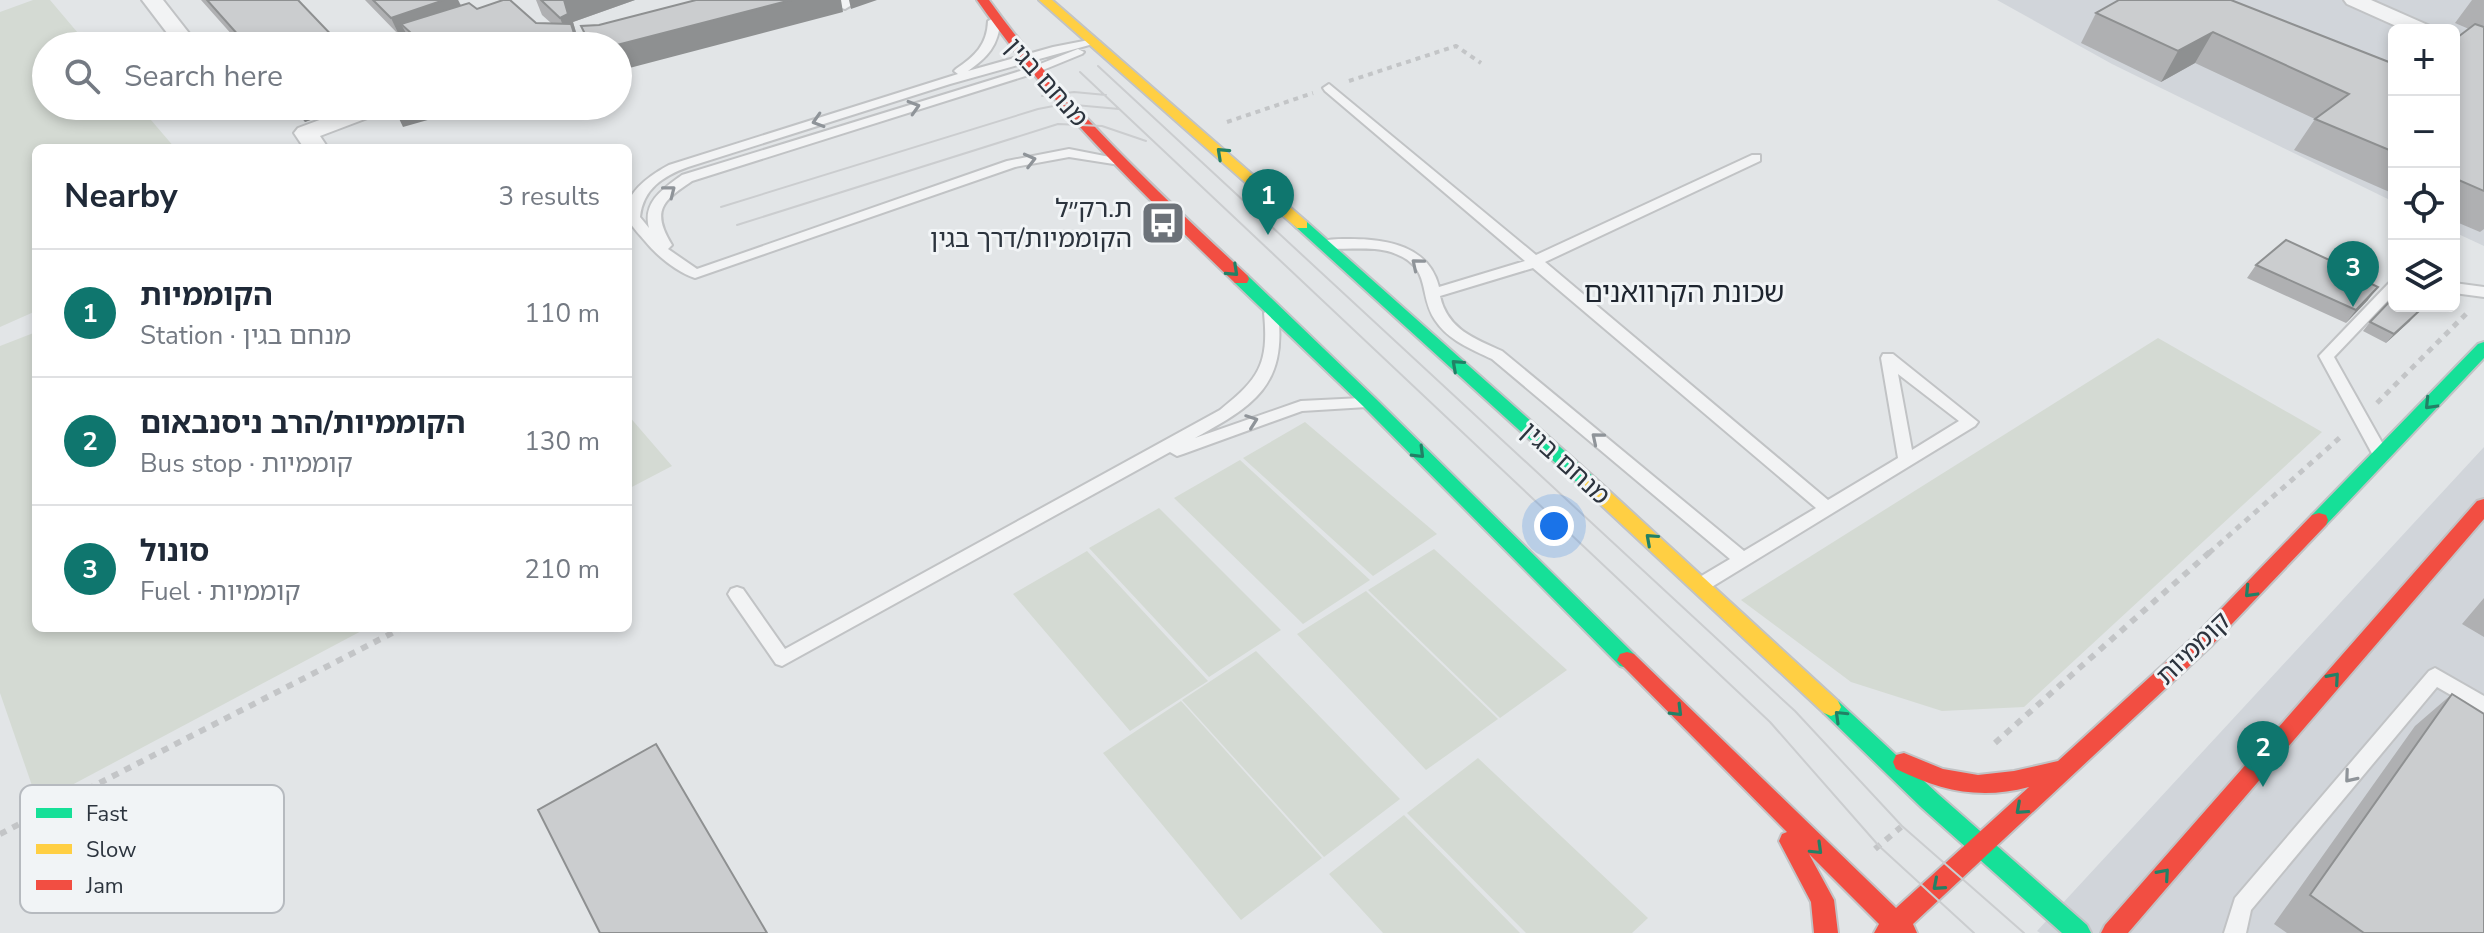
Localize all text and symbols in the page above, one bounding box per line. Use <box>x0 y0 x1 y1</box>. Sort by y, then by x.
map controls <box>2388 24 2460 312</box>
button: + <box>2388 24 2460 96</box>
street label: מנחם בגין <box>997 30 1096 134</box>
search box <box>32 32 632 120</box>
icon: search <box>60 54 104 98</box>
text: Search here <box>124 56 283 97</box>
button: − <box>2388 96 2460 168</box>
one-way arrow <box>907 100 921 116</box>
one-way arrow <box>811 112 825 128</box>
one-way arrow <box>1217 148 1231 162</box>
one-way arrow <box>1022 152 1036 169</box>
button: locate <box>2388 168 2460 240</box>
pin: 1 <box>1242 169 1294 235</box>
text: Nearby <box>64 173 178 219</box>
text: 3 results <box>499 179 600 214</box>
one-way arrow <box>661 187 676 201</box>
place label: ת.רק״ל הקוממיות/דרך בגין <box>930 191 1132 256</box>
bus stop icon: ת.רק״ל הקוממיות/דרך בגין <box>1139 199 1187 247</box>
button: layers <box>2388 240 2460 312</box>
pin: 3 <box>2327 241 2379 307</box>
one-way arrow <box>1411 259 1426 274</box>
one-way arrow <box>1224 262 1238 276</box>
district label: שכונת הקרוואנים <box>1584 274 1784 312</box>
text: הקוממיות <box>140 275 273 316</box>
text: 1 <box>82 296 98 331</box>
text: 110 m <box>524 296 600 331</box>
text: Station · מנחם בגין <box>140 318 351 353</box>
one-way arrow <box>1451 361 1466 375</box>
one-way arrow <box>2425 395 2439 409</box>
text: הקוממיות/הרב ניסנבאום <box>140 403 466 444</box>
street label: מנחם בגין <box>1514 414 1618 513</box>
one-way arrow <box>1245 415 1259 431</box>
text: 2 <box>82 424 98 459</box>
text: 130 m <box>524 424 600 459</box>
one-way arrow <box>1591 433 1606 448</box>
one-way arrow <box>1410 443 1424 458</box>
text: Bus stop · קוממיות <box>140 446 353 481</box>
your location <box>1534 506 1574 546</box>
text: סונול <box>140 531 209 572</box>
one-way arrow <box>1645 534 1660 548</box>
text: 3 <box>82 552 98 587</box>
text: 210 m <box>524 552 600 587</box>
text: Fuel · קוממיות <box>140 574 301 609</box>
one-way arrow <box>2245 583 2259 597</box>
street label: קוממיות <box>2148 604 2238 693</box>
one-way arrow <box>2325 672 2339 687</box>
one-way arrow <box>1668 702 1682 716</box>
one-way arrow <box>1835 712 1850 726</box>
pin: 2 <box>2237 721 2289 787</box>
one-way arrow <box>2345 768 2360 783</box>
legend <box>20 785 284 913</box>
text: Fast <box>86 799 128 829</box>
one-way arrow <box>2015 799 2030 813</box>
text: Slow <box>86 835 137 865</box>
one-way arrow <box>1808 840 1822 855</box>
one-way arrow <box>2154 869 2169 884</box>
text: Jam <box>85 871 124 901</box>
one-way arrow <box>1933 876 1947 890</box>

